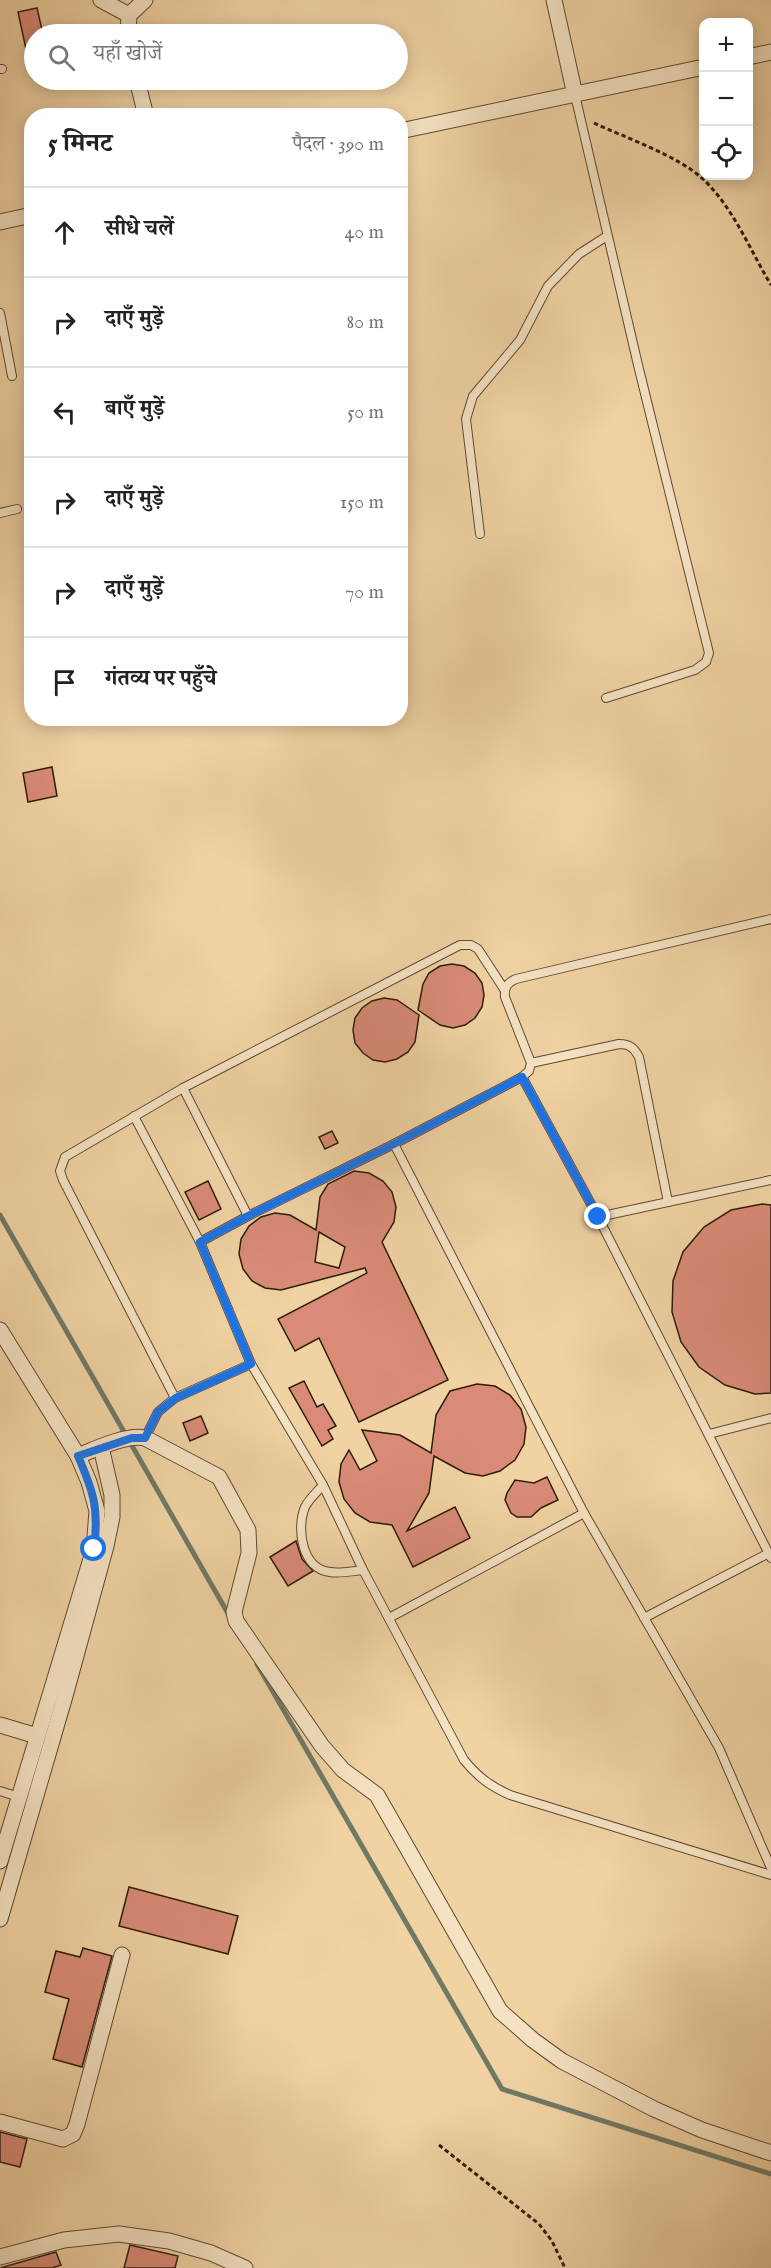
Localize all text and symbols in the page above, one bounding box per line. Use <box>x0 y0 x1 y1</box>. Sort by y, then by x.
map controls <box>699 18 753 180</box>
button: + <box>699 18 753 72</box>
search box <box>24 24 408 90</box>
text: यहाँ खोजें <box>93 40 162 68</box>
icon: search <box>45 41 78 74</box>
button: − <box>699 72 753 126</box>
button: locate <box>699 126 753 180</box>
text: 5 मिनट <box>48 127 112 160</box>
text: पैदल · 390 m <box>292 132 384 157</box>
text: सीधे चलें <box>105 215 174 243</box>
icon: ahead <box>48 216 81 249</box>
text: 40 m <box>345 220 384 245</box>
text: दाएँ मुड़ें <box>105 305 164 333</box>
icon: right <box>48 306 81 339</box>
text: 80 m <box>347 310 384 335</box>
text: बाएँ मुड़ें <box>105 395 164 423</box>
icon: left <box>48 396 81 429</box>
text: 50 m <box>347 400 384 425</box>
text: दाएँ मुड़ें <box>105 485 164 513</box>
icon: right <box>48 486 81 519</box>
text: 150 m <box>340 490 384 515</box>
text: दाएँ मुड़ें <box>105 575 164 603</box>
icon: right <box>48 576 81 609</box>
text: 70 m <box>345 580 384 605</box>
text: गंतव्य पर पहुँचे <box>105 665 216 693</box>
icon: arrive <box>48 666 81 699</box>
route end <box>584 1203 610 1229</box>
route start <box>80 1535 106 1561</box>

